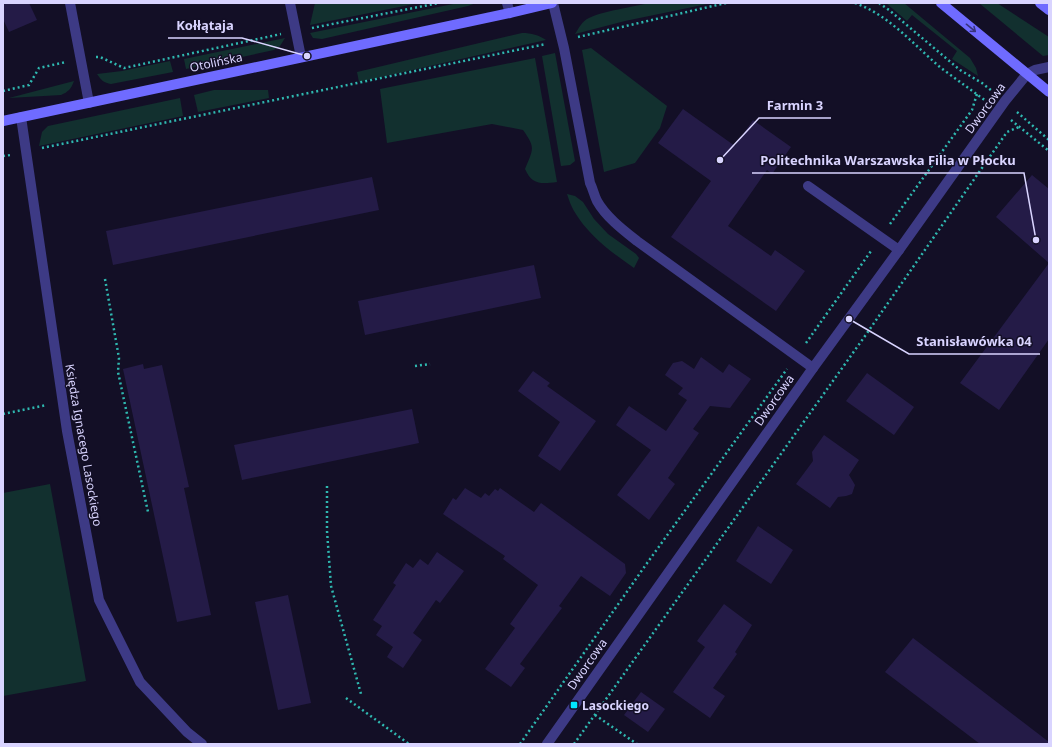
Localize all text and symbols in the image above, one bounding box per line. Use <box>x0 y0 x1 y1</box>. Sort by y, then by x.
callout: Kołłątaja <box>168 13 242 38</box>
text: Kołłątaja <box>176 16 234 34</box>
one-way arrow <box>965 23 976 32</box>
street label: Otolińska <box>188 48 244 76</box>
street label: Dworcowa <box>961 79 1009 137</box>
callout: Farmin 3 <box>759 93 831 118</box>
text: Farmin 3 <box>767 96 823 114</box>
callout: Politechnika Warszawska Filia w Płocku <box>752 148 1024 173</box>
text: Politechnika Warszawska Filia w Płocku <box>760 151 1016 169</box>
callout: Stanisławówka 04 <box>909 329 1040 354</box>
text: Stanisławówka 04 <box>916 332 1032 350</box>
street label: Księdza Ignacego Lasockiego <box>61 363 107 527</box>
street label: Dworcowa <box>750 371 798 429</box>
street label: Dworcowa <box>563 635 611 693</box>
place label: Lasockiego <box>582 697 649 714</box>
marker: Lasockiego <box>569 700 579 710</box>

